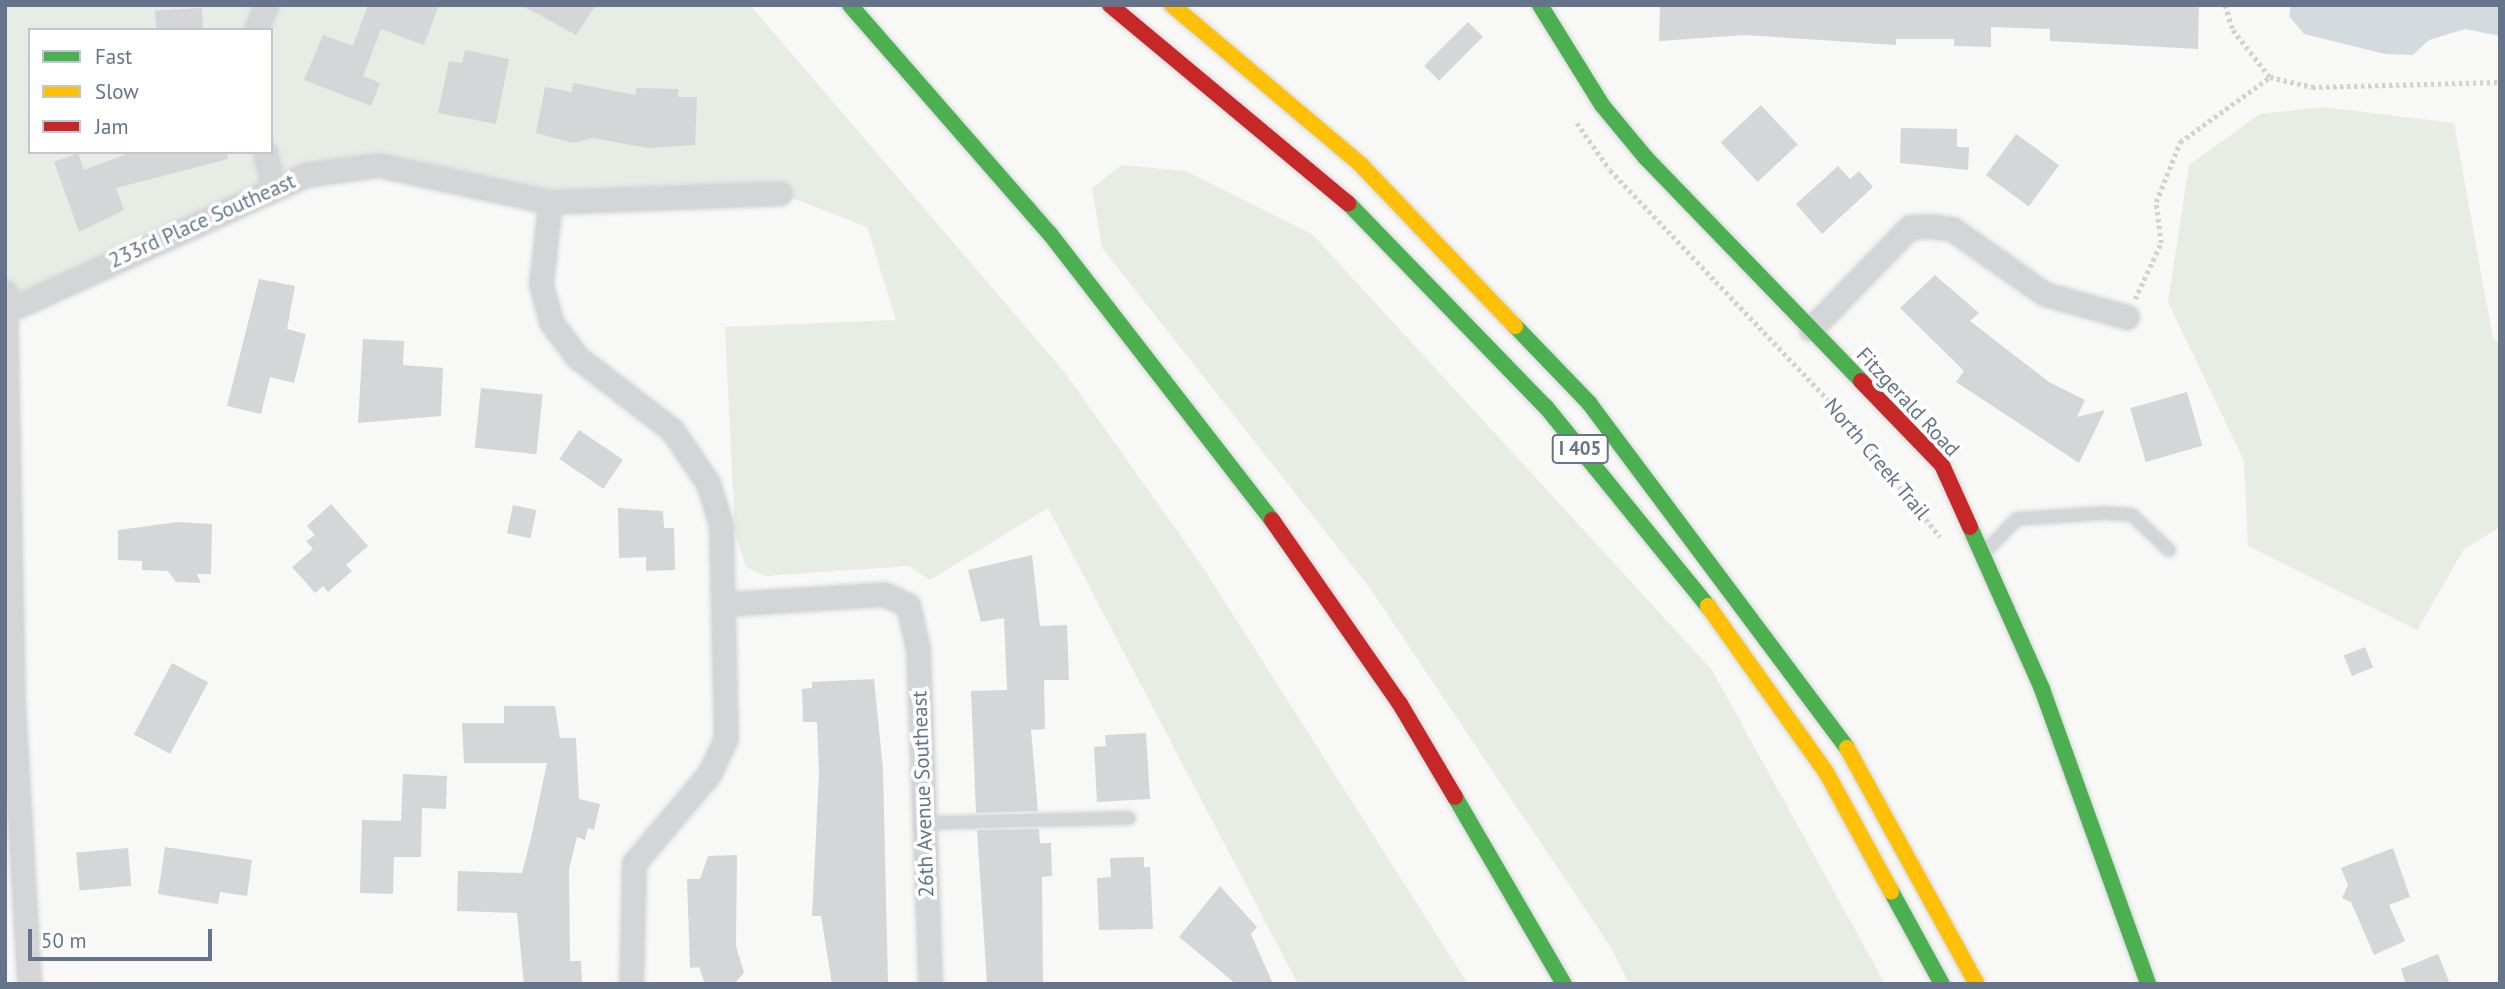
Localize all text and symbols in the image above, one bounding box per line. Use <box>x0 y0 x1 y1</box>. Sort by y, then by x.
legend <box>28 28 273 154</box>
text: Fast <box>95 43 132 70</box>
text: Slow <box>95 78 139 105</box>
text: Jam <box>95 113 129 140</box>
street label: 233rd Place Southeast <box>105 169 299 273</box>
street label: Fitzgerald Road <box>1851 342 1965 462</box>
street label: North Creek Trail <box>1819 393 1935 525</box>
road number: I 405 <box>1550 433 1610 464</box>
street label: 26th Avenue Southeast <box>907 690 939 898</box>
scale bar <box>32 916 215 960</box>
text: 50 m <box>41 927 87 954</box>

